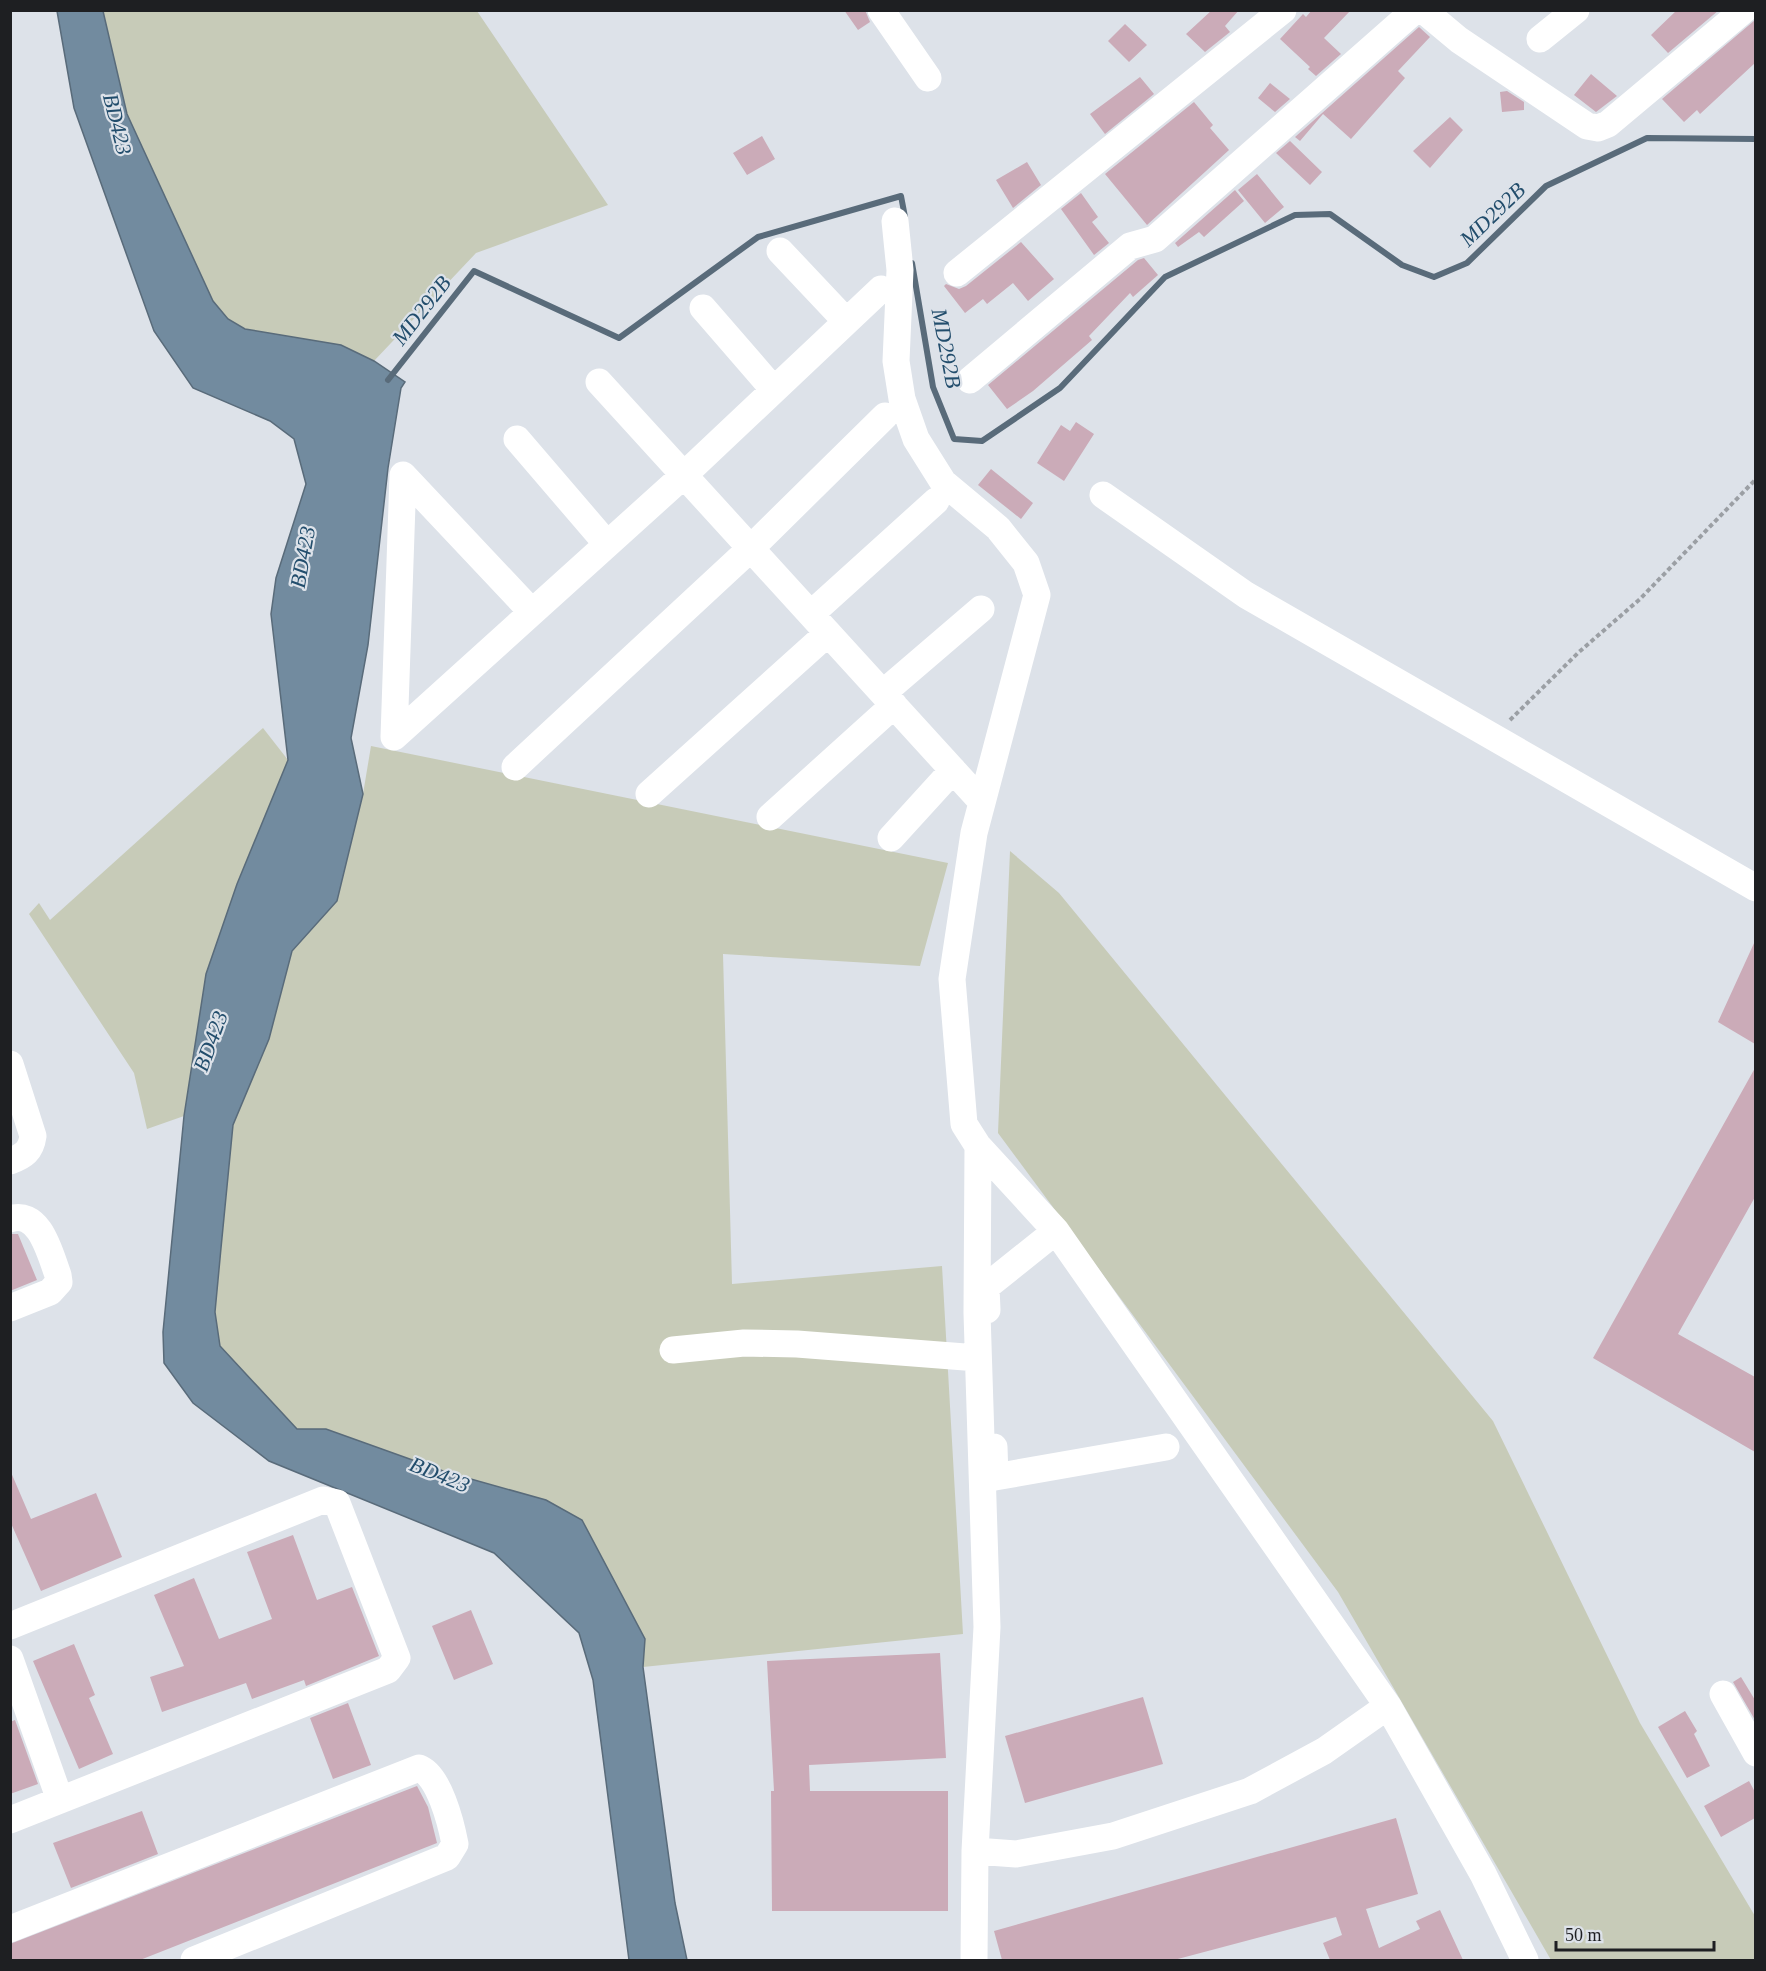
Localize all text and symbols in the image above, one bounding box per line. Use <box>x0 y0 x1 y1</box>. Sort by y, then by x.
water label: BD423 <box>98 91 137 157</box>
water label: MD292B <box>1454 177 1530 252</box>
water label: MD292B <box>386 271 456 351</box>
water label: MD292B <box>926 305 966 390</box>
water label: BD423 <box>285 524 320 590</box>
water label: BD423 <box>188 1008 233 1075</box>
water label: BD423 <box>406 1451 473 1498</box>
scale bar <box>1556 1914 1714 1952</box>
text: 50 m <box>1565 1925 1602 1945</box>

